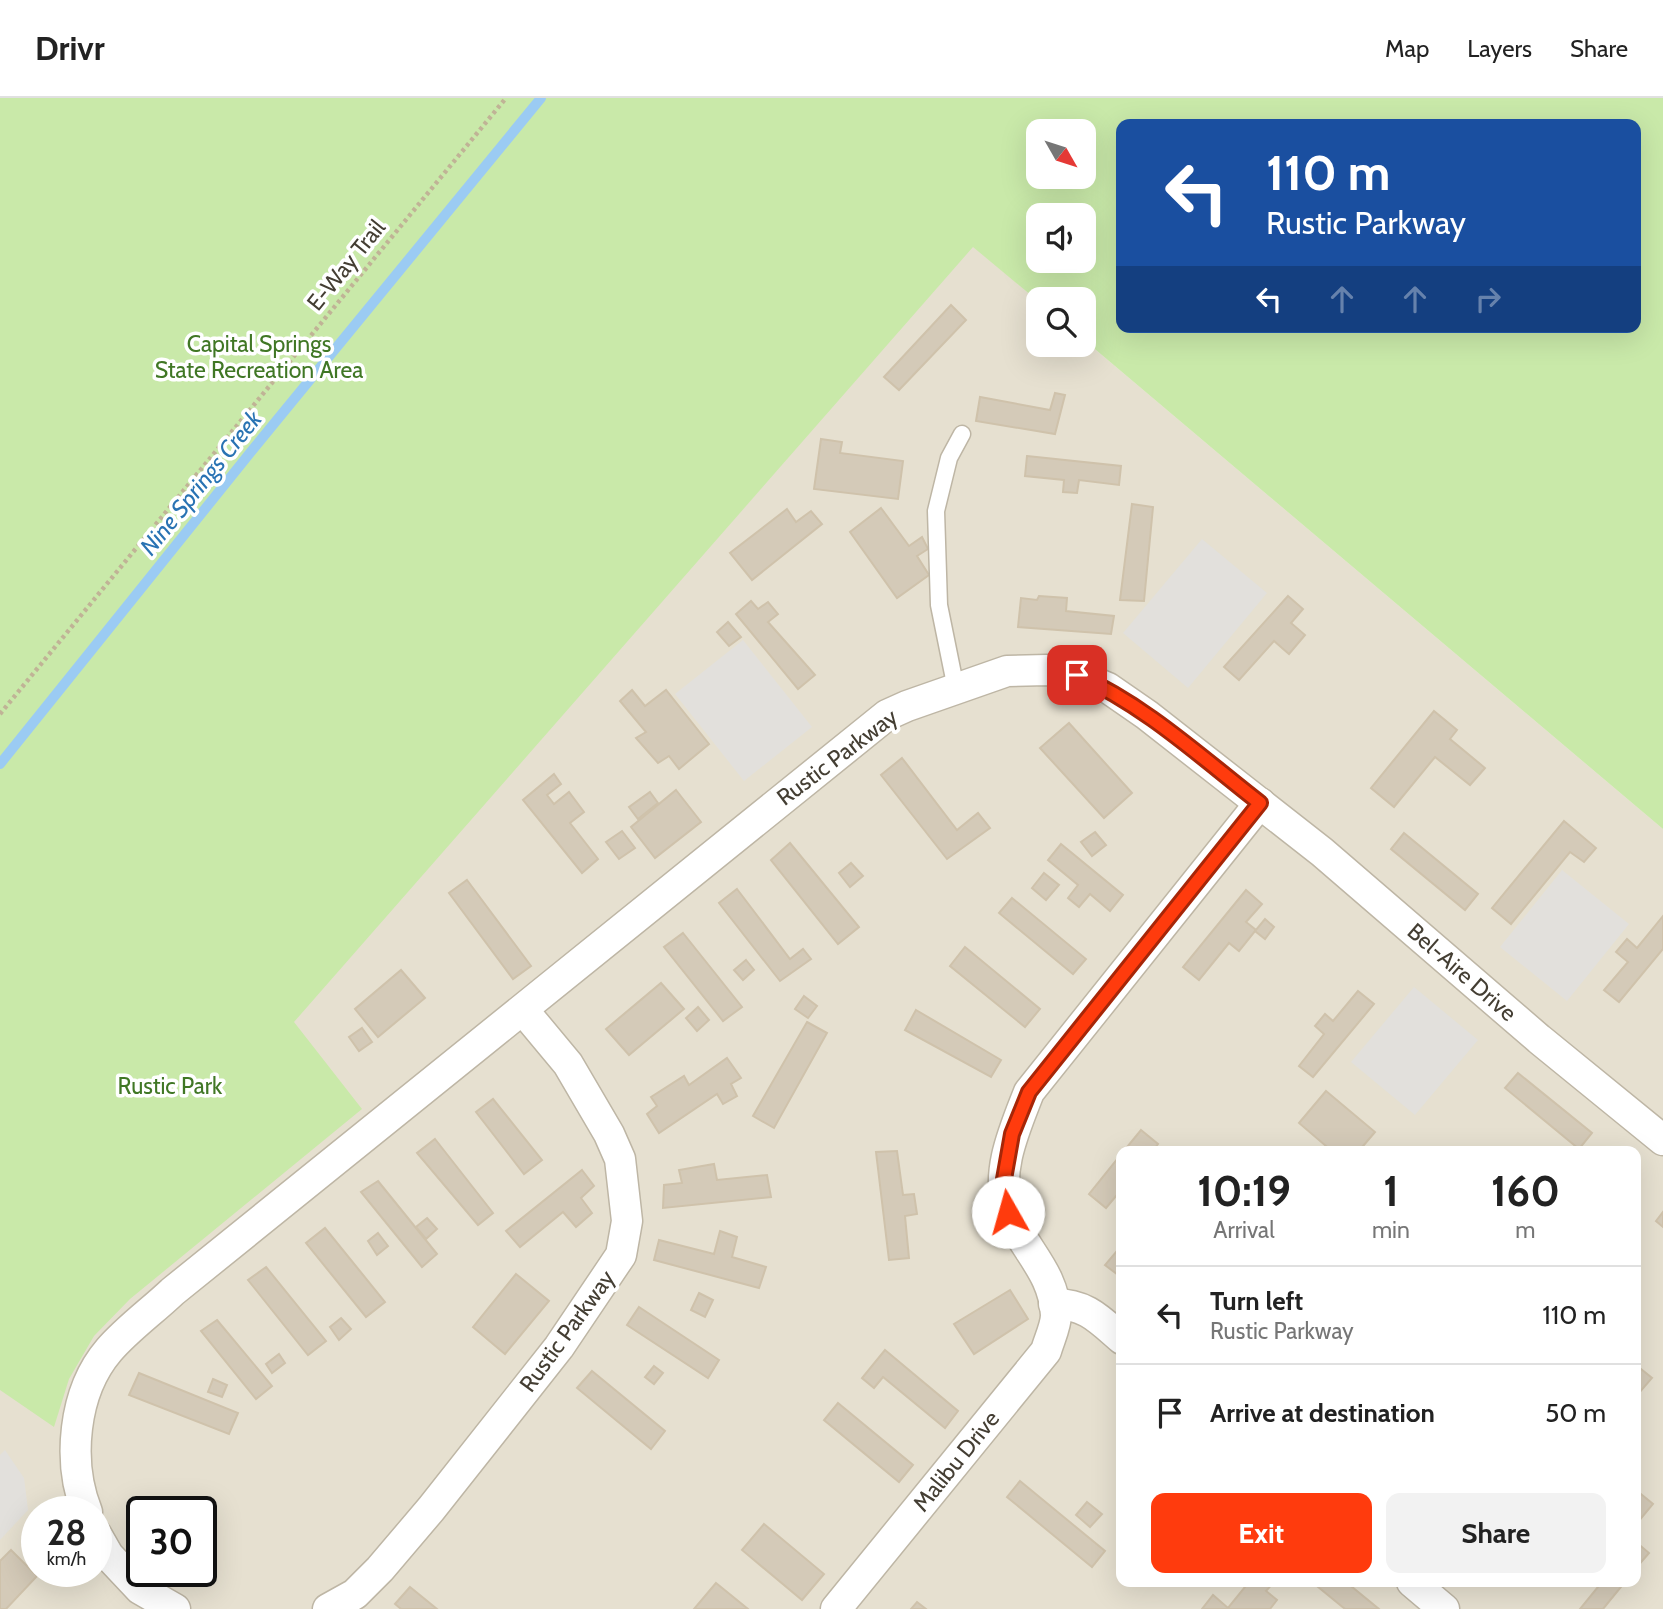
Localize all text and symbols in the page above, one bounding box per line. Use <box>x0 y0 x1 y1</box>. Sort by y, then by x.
text: Drivr <box>35 28 105 68</box>
text: Map <box>1385 34 1429 63</box>
text: Layers <box>1467 34 1532 63</box>
text: Share <box>1570 34 1628 63</box>
north arrow <box>1026 119 1096 189</box>
map controls <box>1026 119 1096 357</box>
text: 110 m <box>1266 143 1390 202</box>
icon: left <box>1151 147 1242 238</box>
button: sound <box>1026 203 1096 273</box>
text: Rustic Parkway <box>1266 203 1466 242</box>
street label: E-Way Trail <box>301 213 392 316</box>
icon: left <box>1250 280 1288 318</box>
icon: ahead <box>1323 280 1361 318</box>
icon: ahead <box>1396 280 1434 318</box>
icon: right <box>1469 280 1507 318</box>
button: search <box>1026 287 1096 357</box>
park label: Capital Springs State Recreation Area <box>155 330 363 384</box>
water label: Nine Springs Creek <box>134 404 268 561</box>
pin <box>1047 645 1107 705</box>
icon: arrive <box>1058 656 1096 694</box>
street label: Rustic Parkway <box>771 702 903 811</box>
street label: Bel-Aire Drive <box>1402 917 1522 1027</box>
park label: Rustic Park <box>118 1072 223 1100</box>
text: 10:19 <box>1197 1165 1291 1217</box>
text: 1 <box>1383 1165 1399 1217</box>
text: 160 <box>1491 1165 1560 1217</box>
position arrow <box>971 1175 1045 1249</box>
text: Arrival <box>1213 1216 1275 1244</box>
text: min <box>1372 1216 1410 1244</box>
text: m <box>1515 1216 1536 1244</box>
street label: Rustic Parkway <box>513 1264 621 1397</box>
text: Turn left <box>1210 1285 1303 1317</box>
icon: left <box>1151 1296 1189 1334</box>
text: 110 m <box>1542 1299 1606 1331</box>
text: Rustic Parkway <box>1210 1317 1354 1345</box>
icon: arrive <box>1151 1394 1189 1432</box>
text: Arrive at destination <box>1210 1397 1435 1429</box>
text: 50 m <box>1545 1397 1606 1429</box>
street label: Malibu Drive <box>907 1405 1005 1517</box>
button: Exit <box>1151 1493 1372 1573</box>
button: Share <box>1386 1493 1606 1573</box>
speed limit sign: 30 <box>126 1496 217 1587</box>
text: 28 <box>47 1511 86 1554</box>
text: km/h <box>47 1548 86 1570</box>

